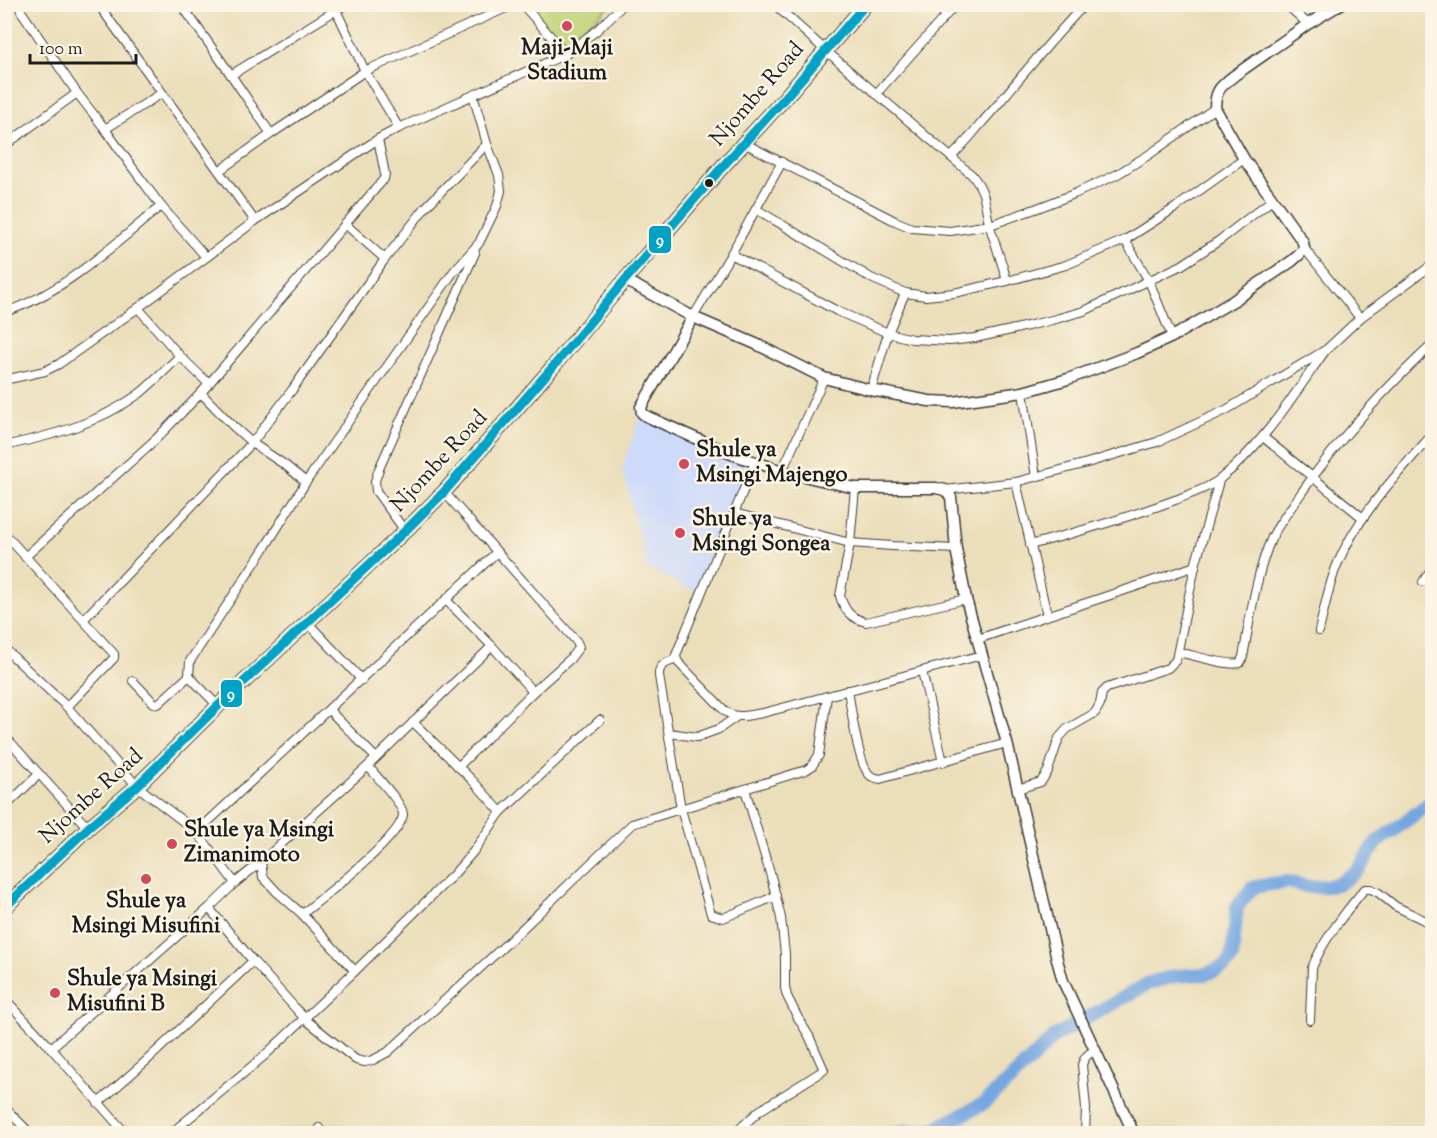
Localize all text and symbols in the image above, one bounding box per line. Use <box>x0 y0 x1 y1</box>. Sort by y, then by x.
marker: Maji-Maji Stadium <box>560 19 574 33</box>
scale bar <box>30 27 136 65</box>
place label: Maji-Maji Stadium <box>521 33 614 90</box>
street label: Njombe Road <box>703 35 813 155</box>
text: 100 m <box>39 37 83 63</box>
unlabelled marker <box>703 177 715 189</box>
line badge: 9 <box>648 225 672 254</box>
text: 9 <box>656 230 664 253</box>
street label: Njombe Road <box>384 404 496 520</box>
place label: Shule ya Msingi Majengo <box>696 435 848 492</box>
marker: Shule ya Msingi Majengo <box>677 457 691 471</box>
place label: Shule ya Msingi Songea <box>692 504 831 561</box>
marker: Shule ya Msingi Songea <box>673 526 687 540</box>
line badge: 9 <box>220 679 243 708</box>
text: 9 <box>227 684 235 707</box>
street label: Njombe Road <box>33 742 151 852</box>
place label: Shule ya Msingi Zimanimoto <box>184 815 335 872</box>
marker: Shule ya Msingi Zimanimoto <box>165 837 179 851</box>
marker: Shule ya Msingi Misufini <box>139 872 153 886</box>
place label: Shule ya Msingi Misufini <box>72 886 221 943</box>
place label: Shule ya Msingi Misufini B <box>67 964 218 1021</box>
marker: Shule ya Msingi Misufini B <box>48 986 62 1000</box>

